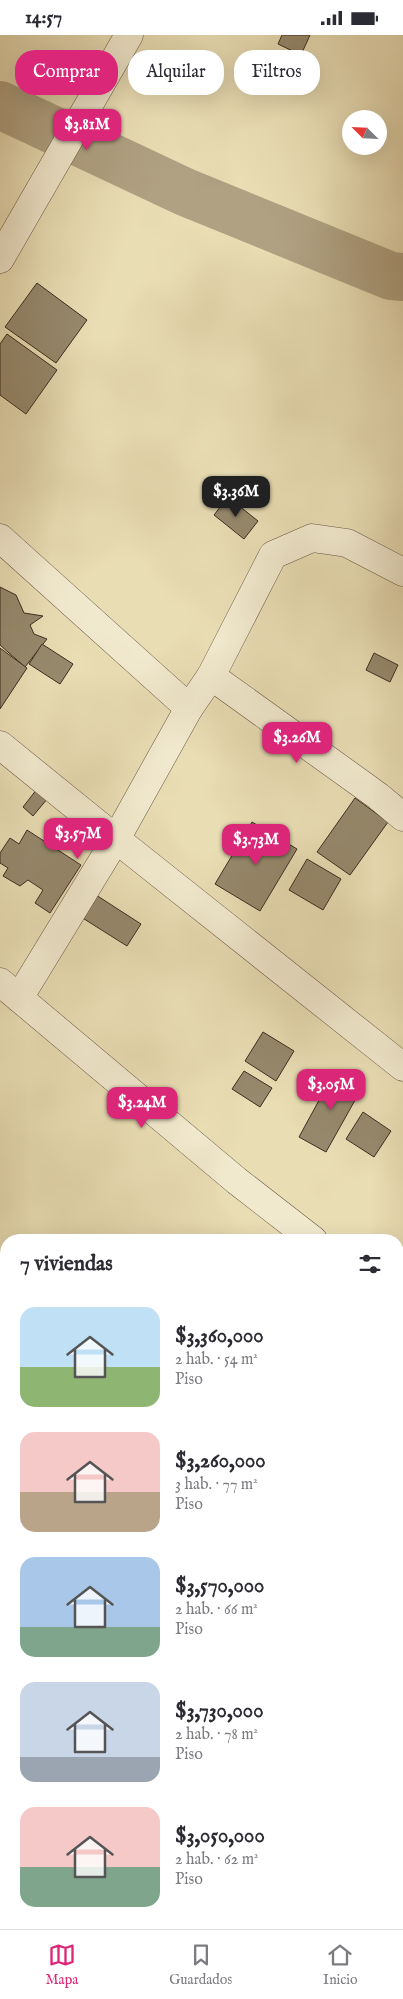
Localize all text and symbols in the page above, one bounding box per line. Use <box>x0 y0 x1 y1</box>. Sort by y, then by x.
text: 14:57 <box>25 6 62 30</box>
chip: Comprar <box>15 50 118 95</box>
chip: Alquilar <box>128 50 224 95</box>
chip: Filtros <box>234 50 320 95</box>
pin: $3.81M <box>46 109 128 151</box>
north arrow <box>342 110 388 155</box>
map controls <box>342 110 387 155</box>
text: $3.81M <box>64 115 110 135</box>
pin: $3.36M <box>195 475 277 518</box>
text: $3.36M <box>213 482 259 502</box>
pin: $3.26M <box>256 721 338 764</box>
text: $3.26M <box>273 728 321 748</box>
pin: $3.57M <box>37 817 119 860</box>
pin: $3.73M <box>215 823 297 866</box>
text: $3.57M <box>55 824 101 844</box>
text: $3.73M <box>233 830 279 850</box>
pin: $3.05M <box>290 1069 372 1111</box>
text: $3.05M <box>308 1075 354 1095</box>
pin: $3.24M <box>101 1087 183 1129</box>
text: $3.24M <box>118 1093 166 1113</box>
icon: filters <box>356 1250 384 1278</box>
text: 7 viviendas <box>20 1251 113 1278</box>
text: $3,360,000 <box>175 1323 264 1350</box>
icon: home <box>60 1327 120 1387</box>
text: 2 hab. · 54 m² <box>175 1350 258 1370</box>
text: Piso <box>175 1370 203 1390</box>
text: $3,260,000 <box>175 1448 266 1475</box>
icon: home <box>60 1452 120 1512</box>
text: 3 hab. · 77 m² <box>175 1475 258 1495</box>
text: Piso <box>175 1495 203 1515</box>
text: $3,570,000 <box>175 1573 264 1600</box>
icon: home <box>60 1577 120 1637</box>
text: 2 hab. · 66 m² <box>175 1600 258 1620</box>
text: Piso <box>175 1620 203 1640</box>
text: $3,730,000 <box>175 1698 263 1725</box>
icon: home <box>60 1702 120 1762</box>
text: 2 hab. · 78 m² <box>175 1725 258 1745</box>
text: Piso <box>175 1745 203 1765</box>
text: $3,050,000 <box>175 1823 265 1850</box>
icon: home <box>60 1827 120 1887</box>
text: 2 hab. · 62 m² <box>175 1850 259 1870</box>
text: Piso <box>175 1870 203 1890</box>
tab: Mapa <box>45 1941 78 1989</box>
tab: Guardados <box>169 1941 232 1989</box>
tab: Inicio <box>323 1941 358 1989</box>

